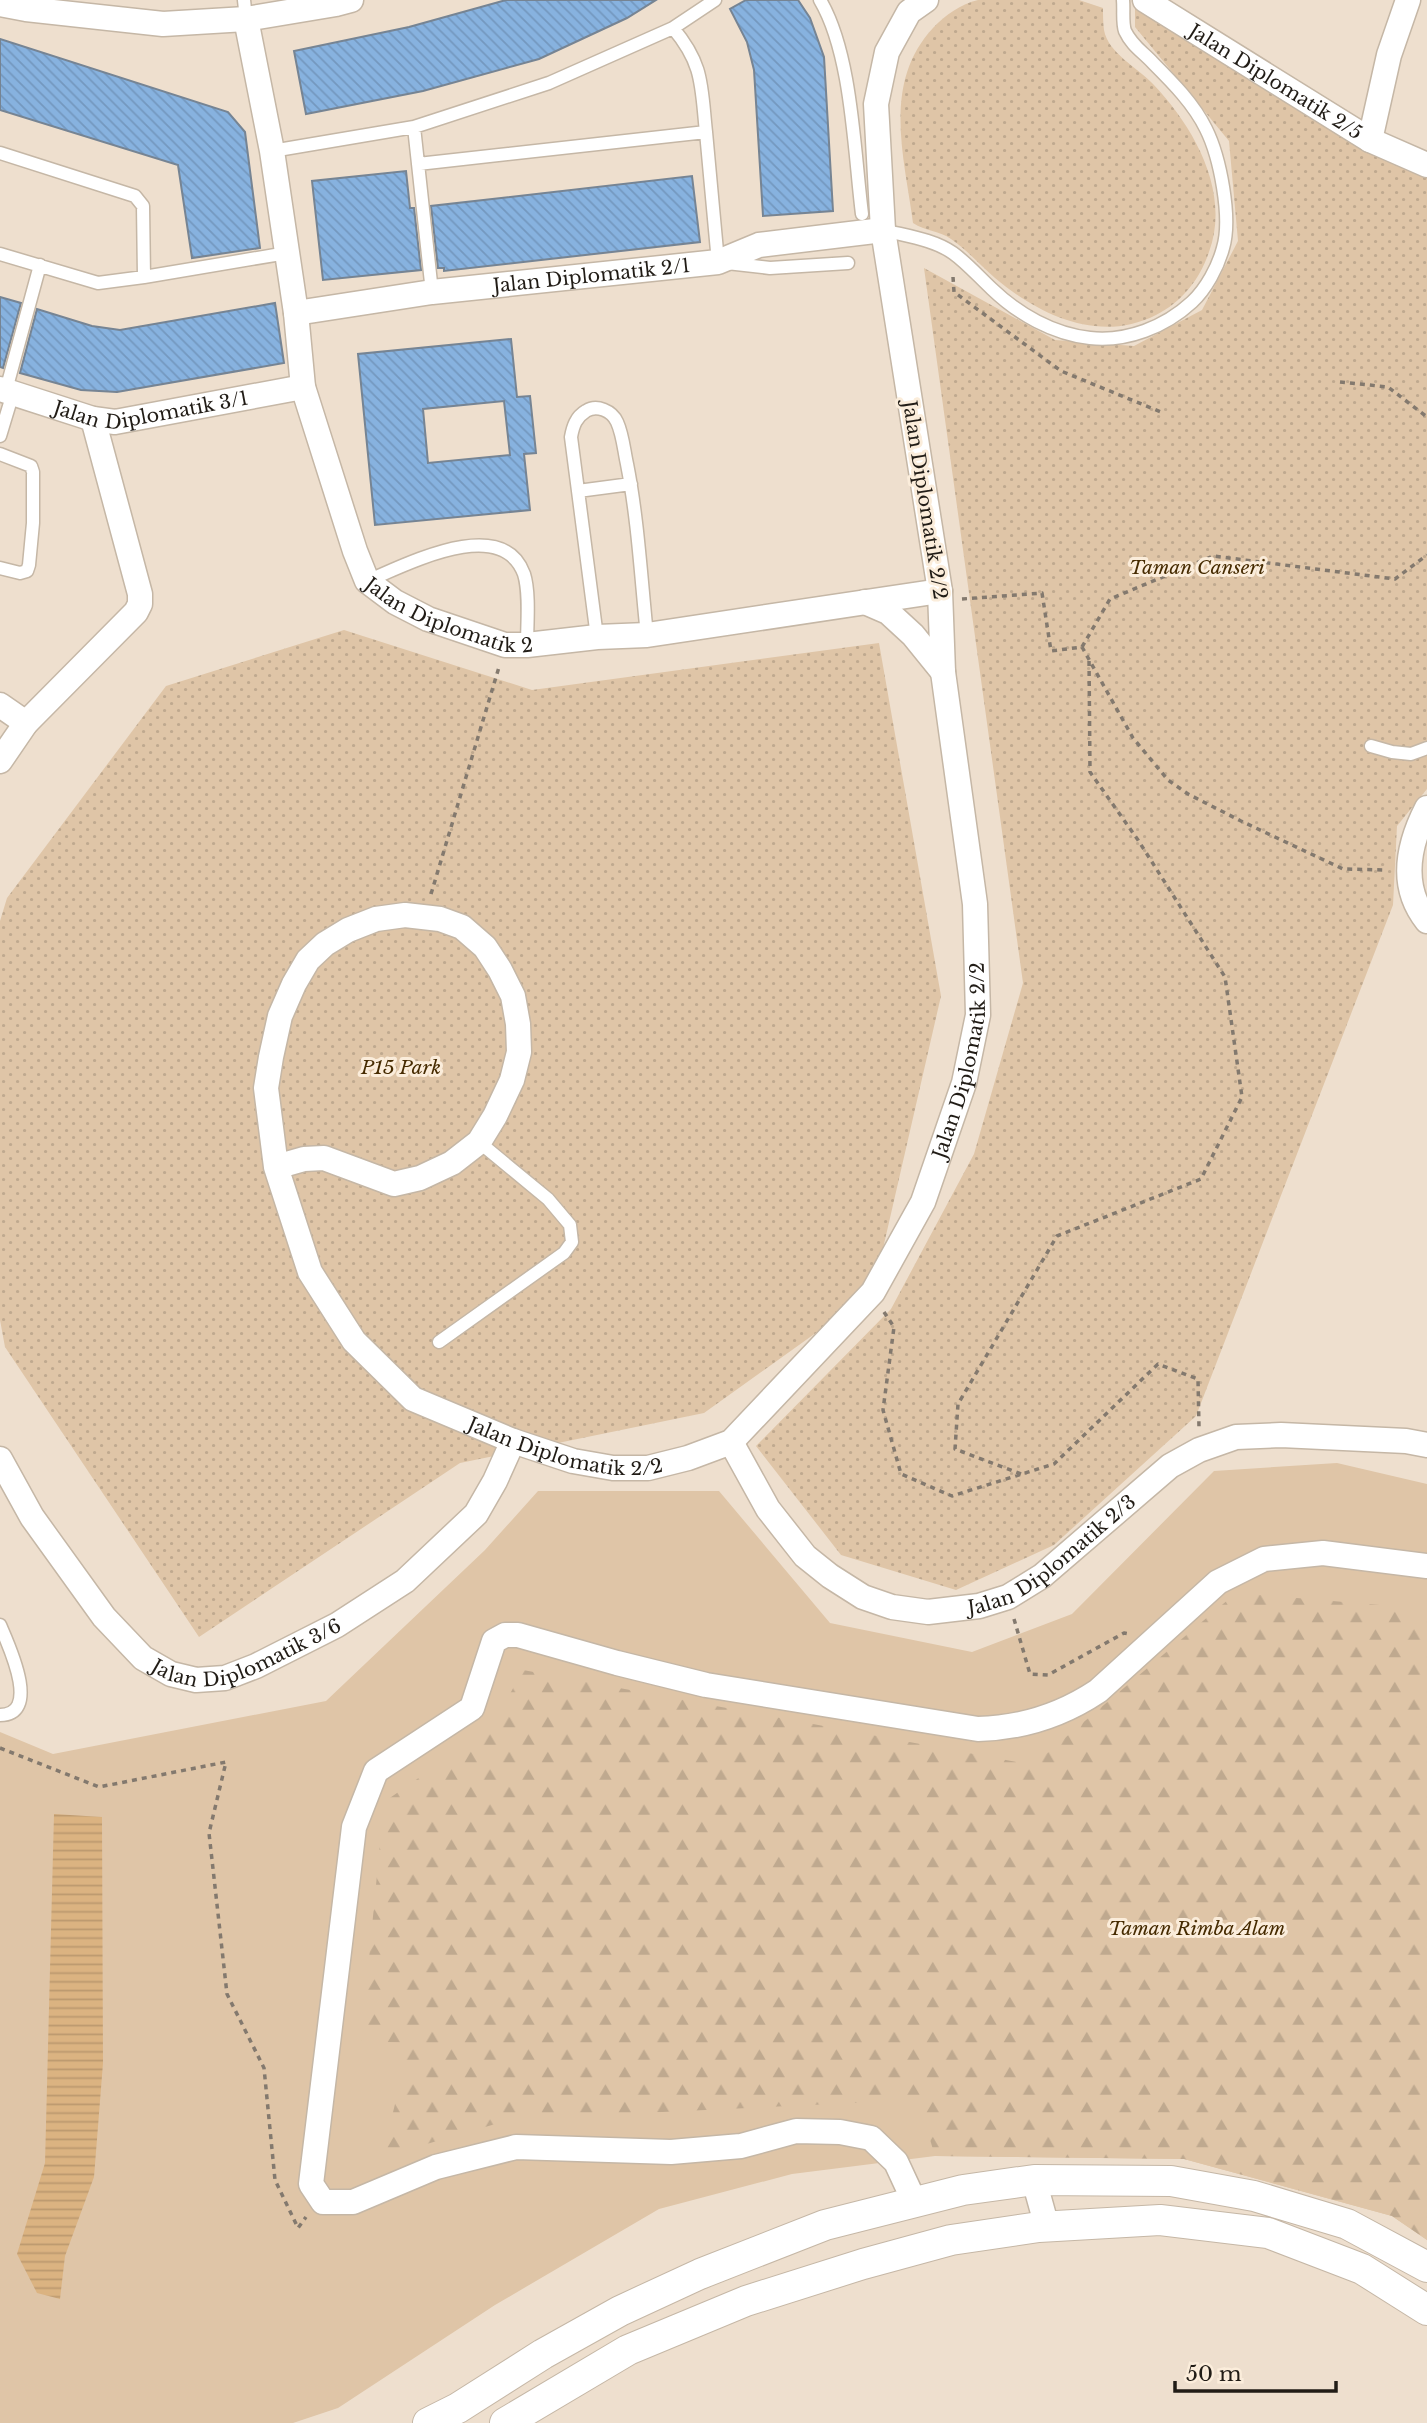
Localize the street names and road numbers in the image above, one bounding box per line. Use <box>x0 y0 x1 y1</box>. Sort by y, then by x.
street label: Jalan Diplomatik 2/5 <box>1182 17 1367 144</box>
street label: Jalan Diplomatik 2/1 <box>489 254 691 297</box>
street label: Jalan Diplomatik 3/1 <box>48 386 250 434</box>
street label: Jalan Diplomatik 2/2 <box>897 396 952 601</box>
street label: Jalan Diplomatik 2 <box>358 570 534 657</box>
street label: Jalan Diplomatik 2/2 <box>926 962 990 1164</box>
street label: Jalan Diplomatik 2/2 <box>462 1411 665 1480</box>
street label: Jalan Diplomatik 2/3 <box>963 1489 1140 1619</box>
street label: Jalan Diplomatik 3/6 <box>145 1614 345 1692</box>

